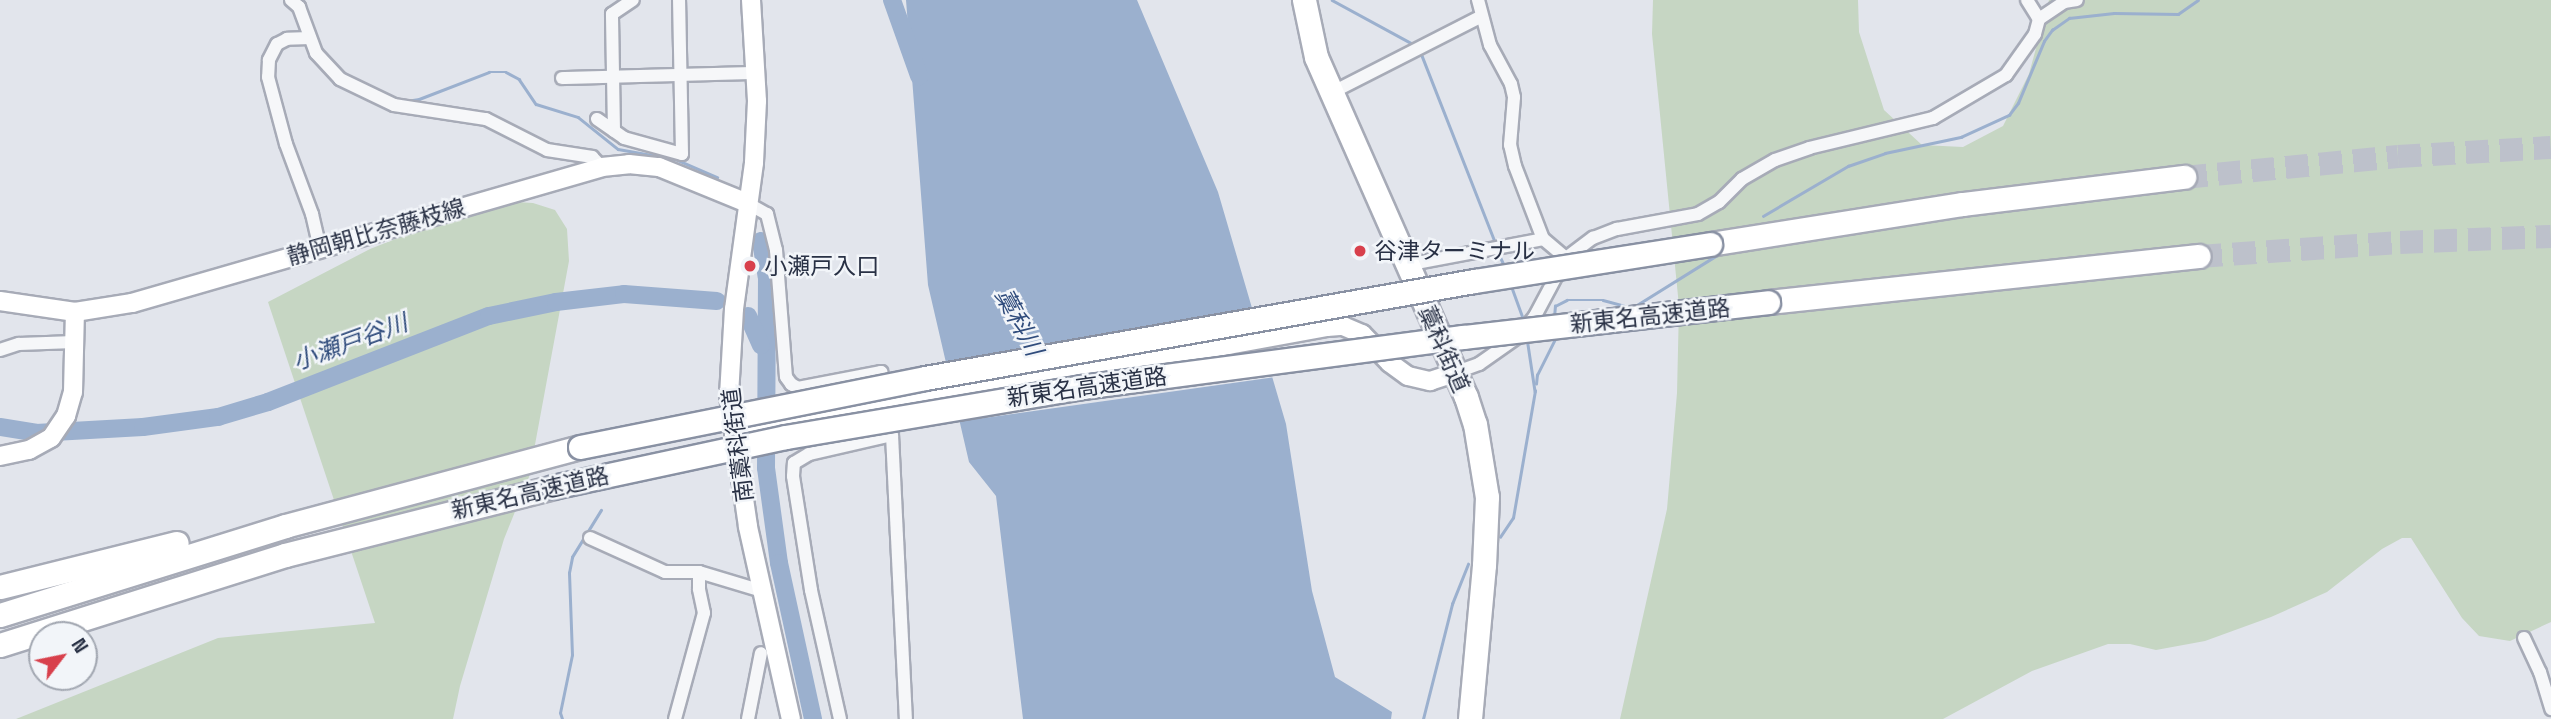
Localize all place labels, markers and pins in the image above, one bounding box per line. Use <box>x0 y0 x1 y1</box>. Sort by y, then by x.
place label: 谷津ターミナル <box>1374 237 1535 265</box>
marker: 谷津ターミナル <box>1352 243 1368 259</box>
place label: 小瀬戸入口 <box>764 252 879 280</box>
marker: 小瀬戸入口 <box>742 258 758 274</box>

